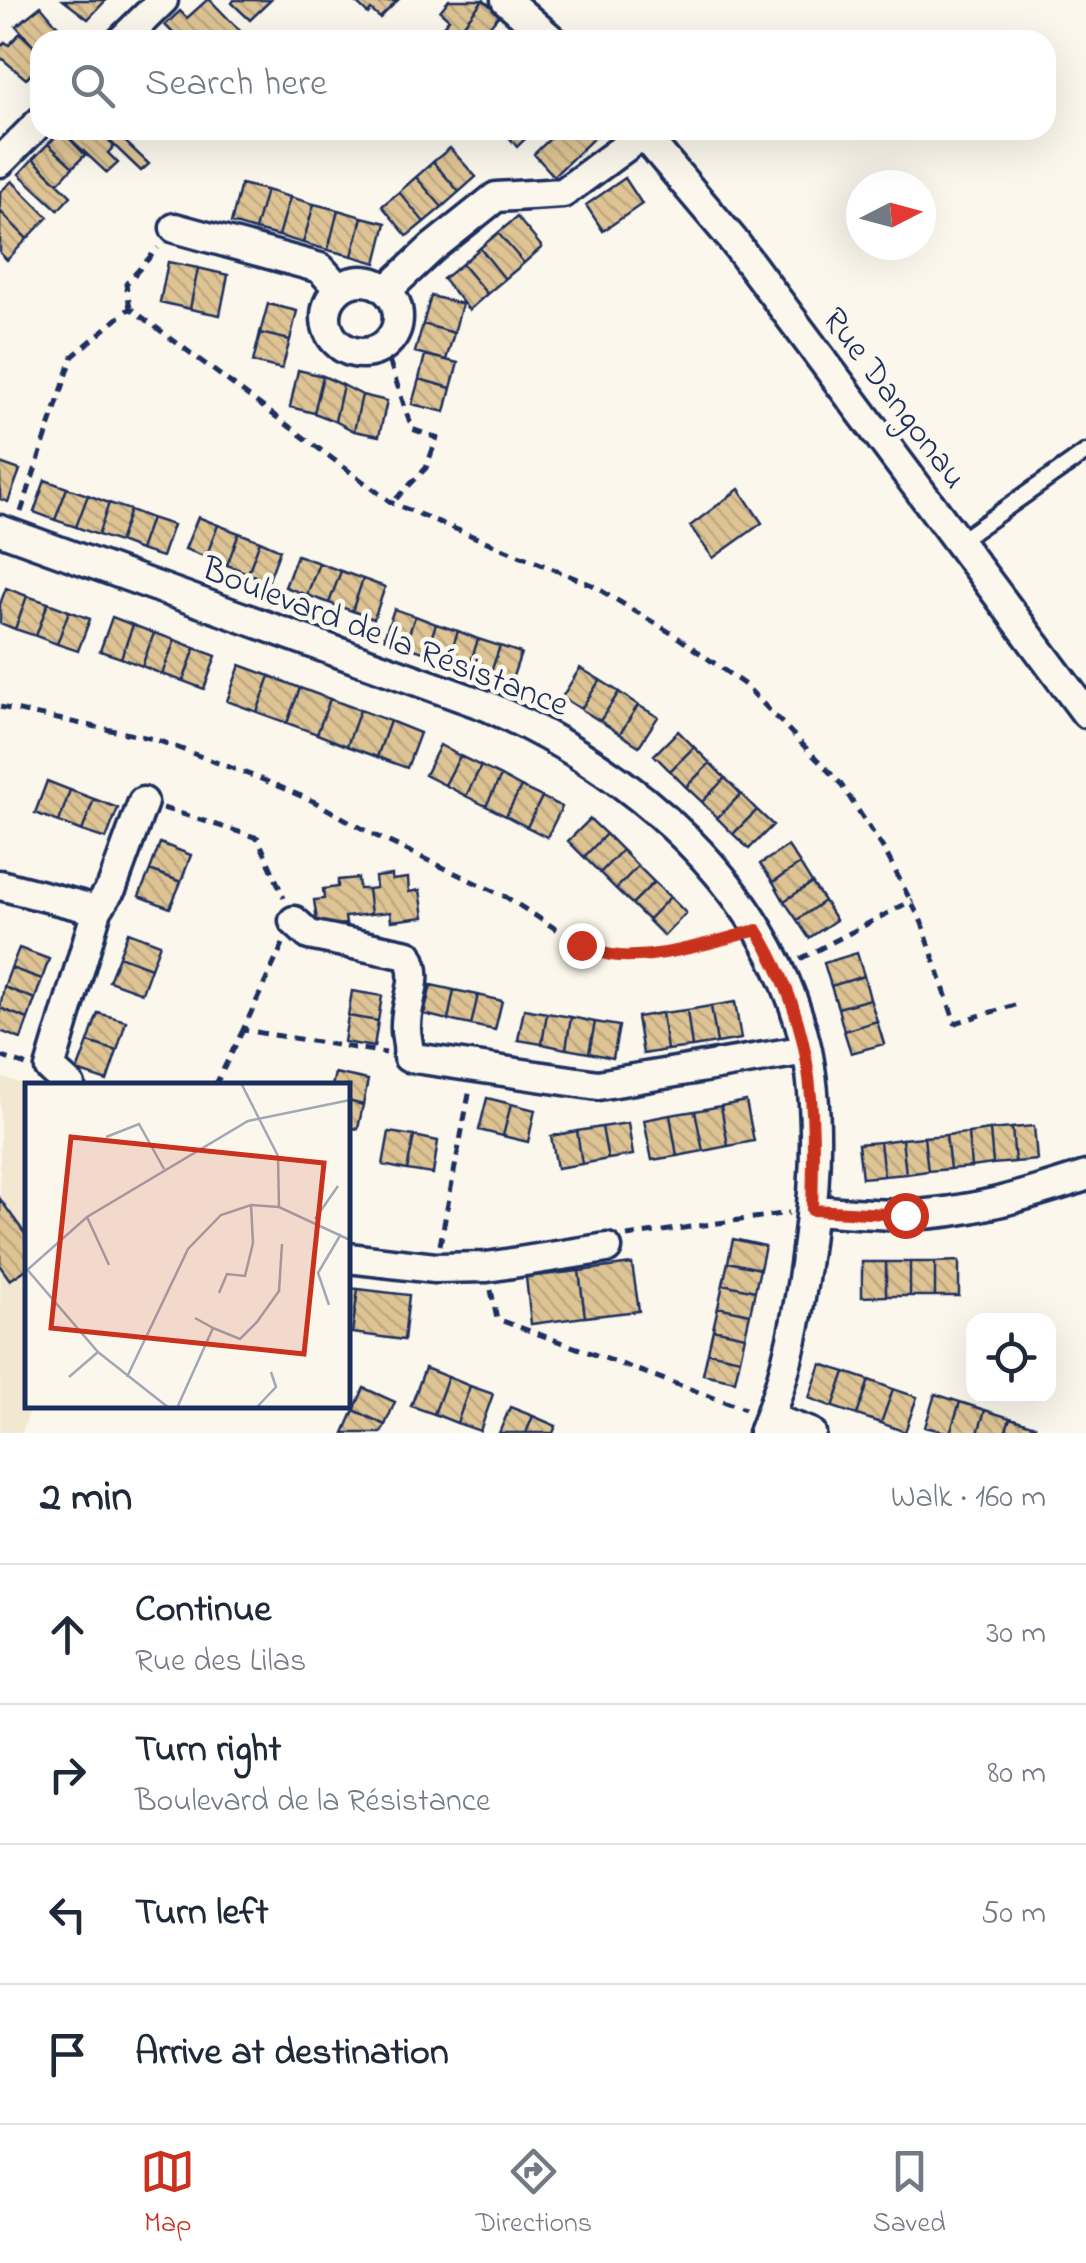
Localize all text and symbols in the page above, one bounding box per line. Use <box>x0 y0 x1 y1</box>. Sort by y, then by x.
search box <box>30 30 1056 140</box>
text: Search here <box>145 57 327 113</box>
icon: search <box>65 58 120 113</box>
north arrow <box>846 170 936 260</box>
street label: Rue Dangonau <box>808 298 978 501</box>
street label: Boulevard de la Résistance <box>193 544 576 732</box>
route end <box>559 923 605 969</box>
inset map <box>25 1083 350 1408</box>
route start <box>883 1193 929 1239</box>
map controls <box>966 1313 1056 1403</box>
button: locate <box>966 1313 1056 1403</box>
text: 2 min <box>40 1468 132 1529</box>
text: Walk · 160 m <box>891 1475 1046 1522</box>
text: Continue <box>135 1583 271 1639</box>
icon: ahead <box>40 1607 95 1662</box>
text: 30 m <box>986 1611 1046 1658</box>
text: Rue des Lilas <box>135 1639 306 1686</box>
text: Turn right <box>135 1723 281 1779</box>
icon: right <box>40 1747 95 1802</box>
text: 80 m <box>987 1751 1046 1798</box>
text: Boulevard de la Résistance <box>135 1779 490 1826</box>
text: Turn left <box>135 1886 268 1942</box>
icon: left <box>40 1887 95 1942</box>
text: 50 m <box>981 1891 1046 1938</box>
text: Arrive at destination <box>135 2026 449 2082</box>
icon: arrive <box>40 2027 95 2082</box>
tab: Map <box>140 2144 195 2245</box>
tab: Directions <box>476 2144 592 2245</box>
tab: Saved <box>873 2144 946 2245</box>

